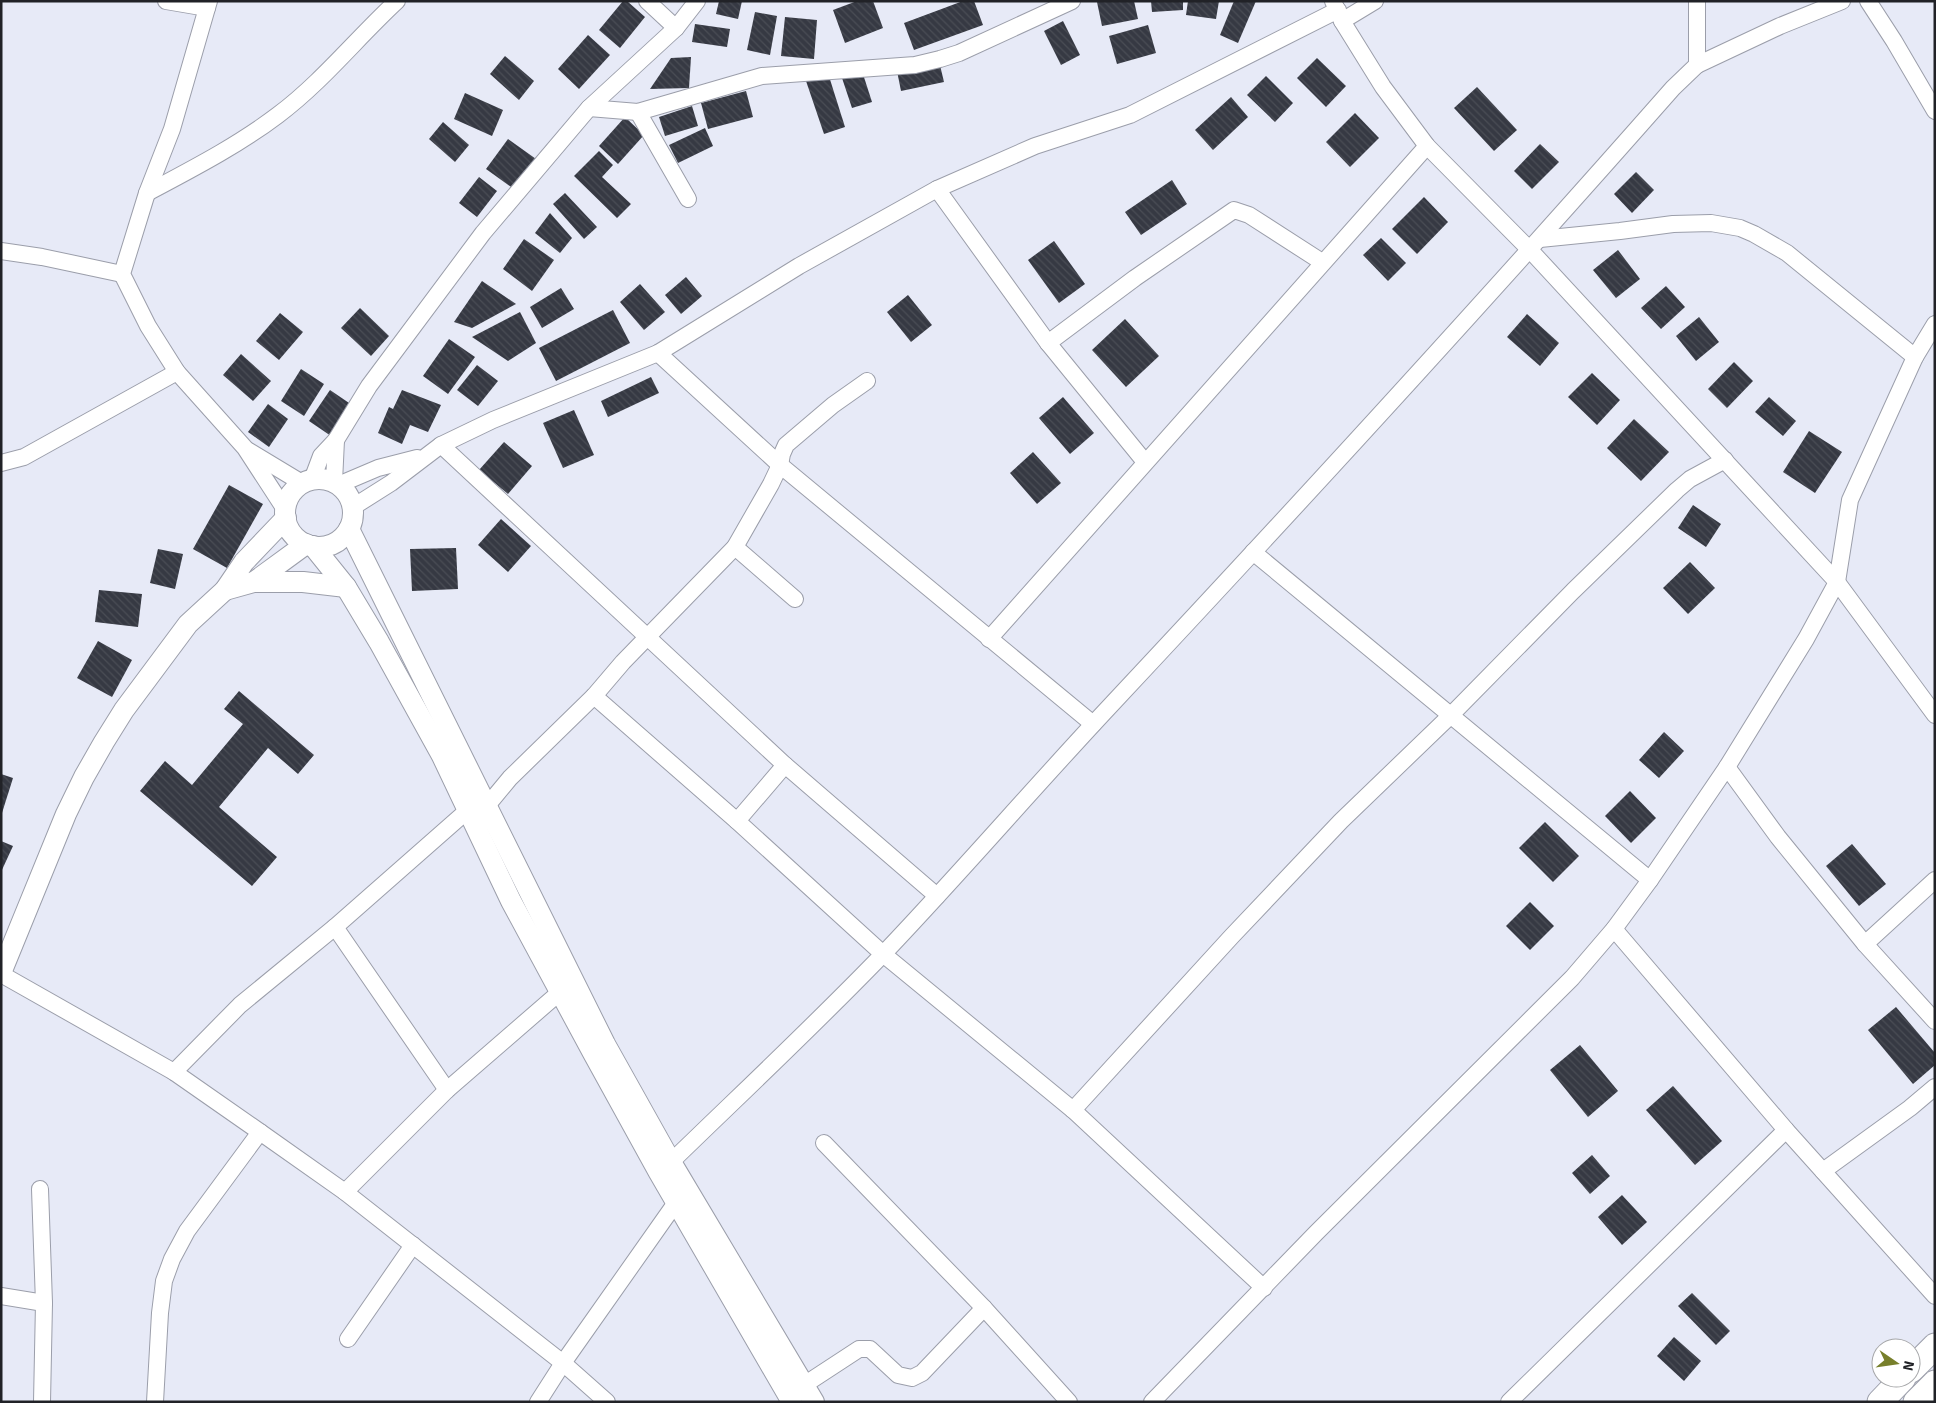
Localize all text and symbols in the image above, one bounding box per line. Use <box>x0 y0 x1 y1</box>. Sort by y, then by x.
north arrow <box>1871 1338 1921 1388</box>
text: N <box>1899 1359 1918 1372</box>

